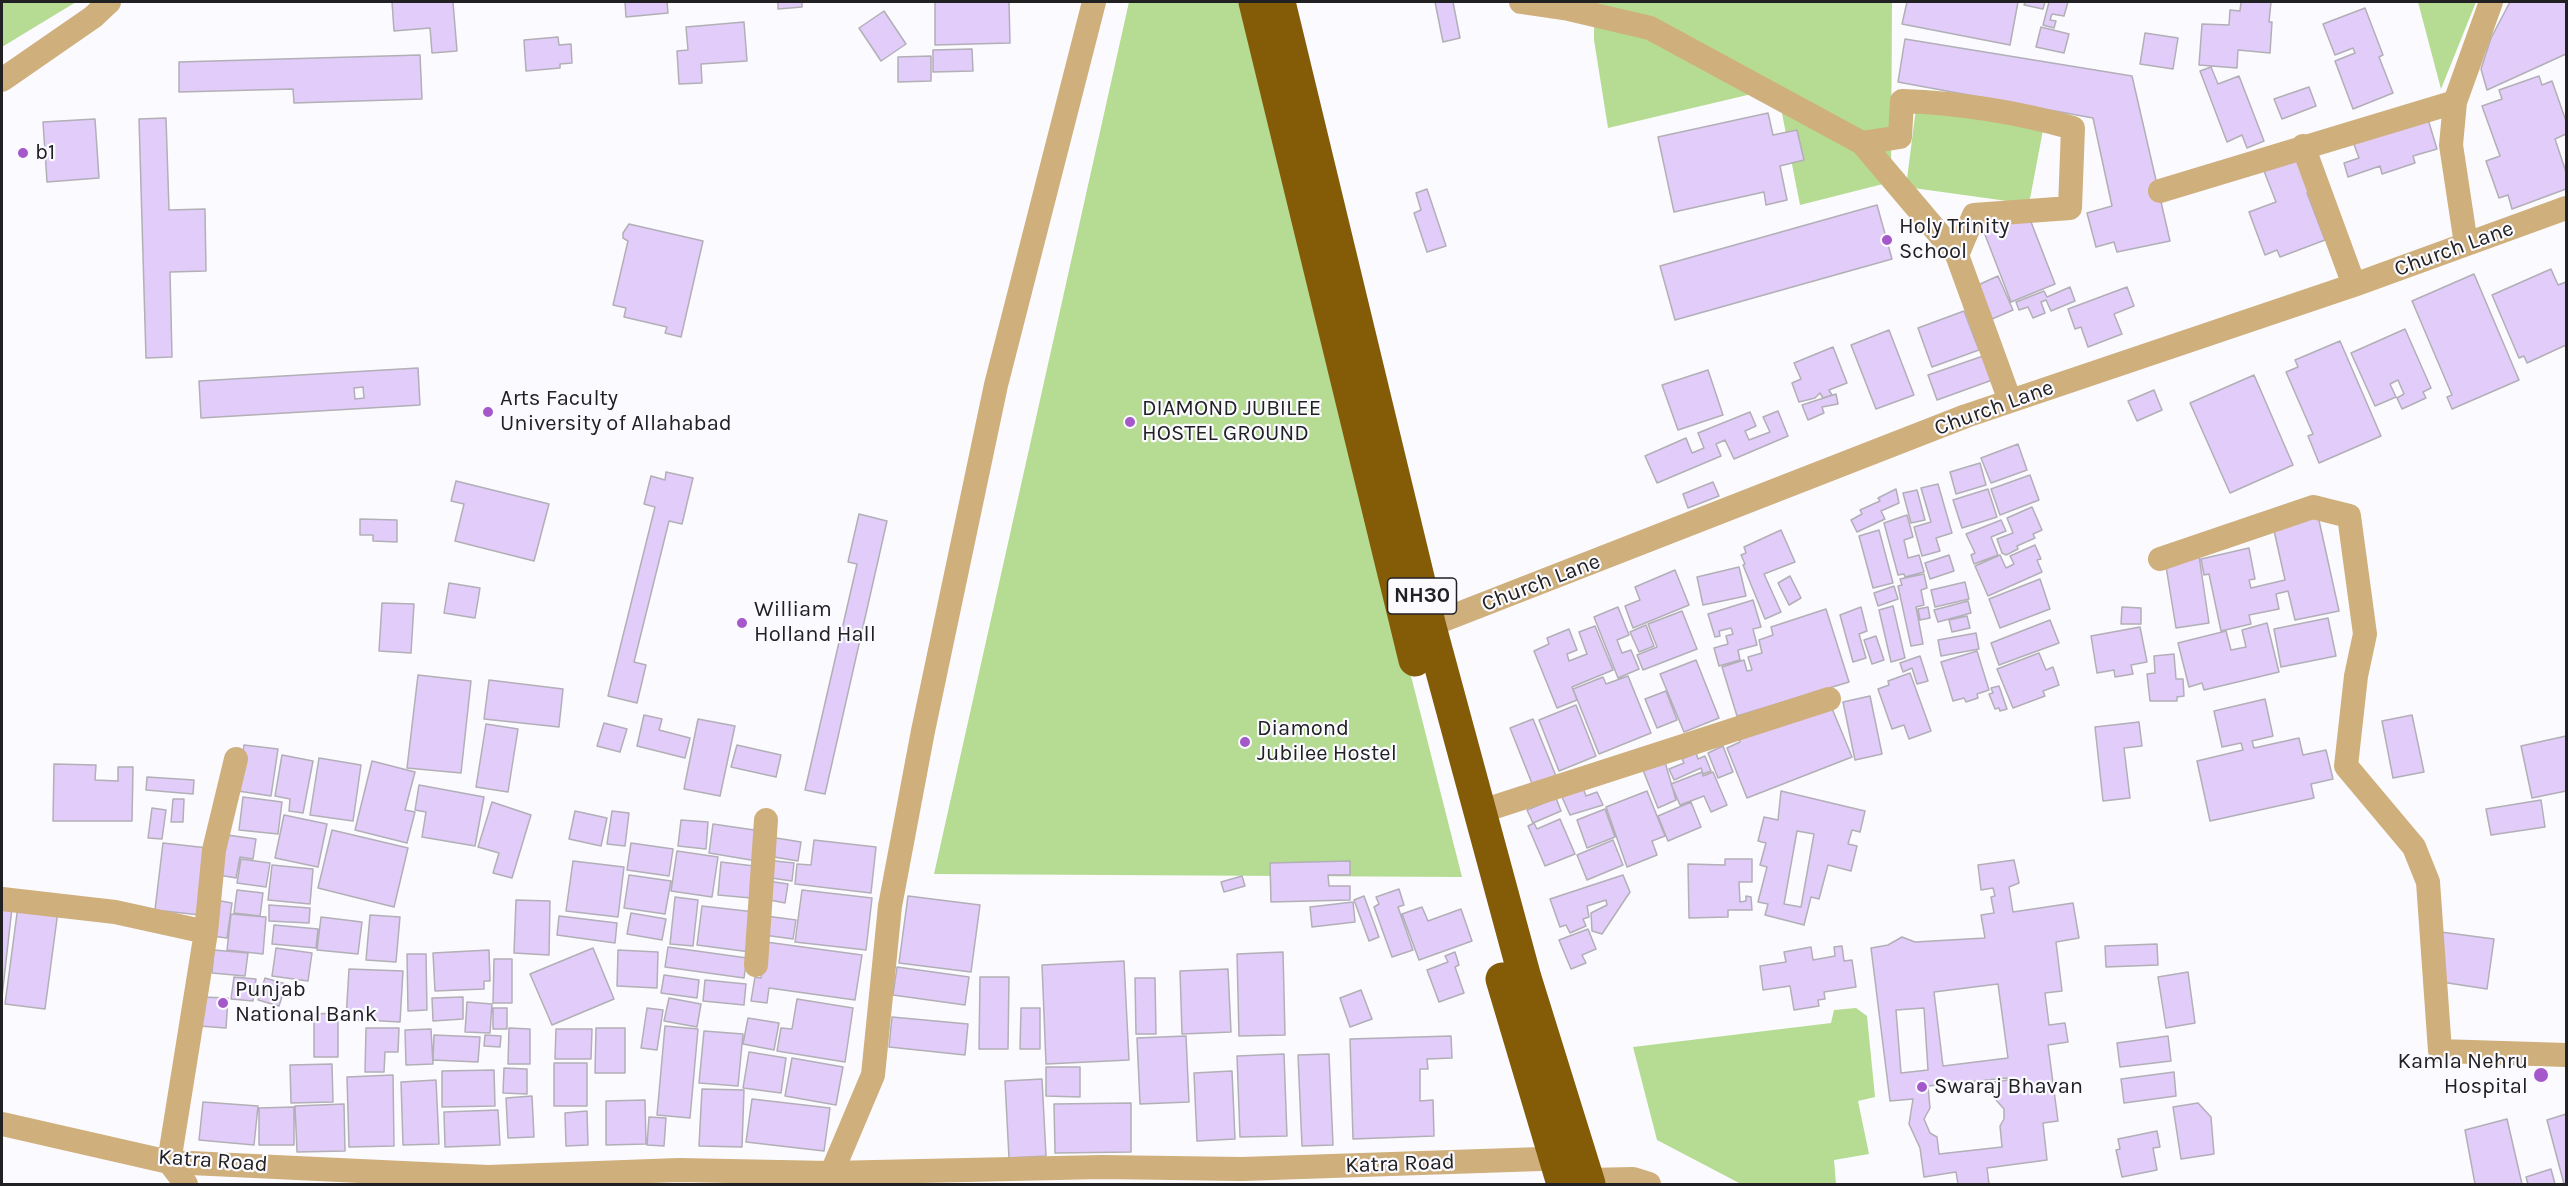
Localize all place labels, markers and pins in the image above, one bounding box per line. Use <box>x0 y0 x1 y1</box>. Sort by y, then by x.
place label: b1 <box>35 140 55 166</box>
marker: b1 <box>16 146 30 160</box>
place label: Holy Trinity School <box>1899 214 2010 266</box>
marker: Holy Trinity School <box>1880 233 1894 247</box>
place label: Arts Faculty University of Allahabad <box>500 386 732 438</box>
place label: DIAMOND JUBILEE HOSTEL GROUND <box>1142 396 1321 448</box>
marker: Arts Faculty University of Allahabad <box>481 405 495 419</box>
marker: DIAMOND JUBILEE HOSTEL GROUND <box>1123 415 1137 429</box>
place label: William Holland Hall <box>754 597 876 648</box>
marker: William Holland Hall <box>735 616 749 630</box>
place label: Diamond Jubilee Hostel <box>1257 716 1397 768</box>
marker: Diamond Jubilee Hostel <box>1238 735 1252 749</box>
place label: Punjab National Bank <box>235 977 377 1028</box>
marker: Punjab National Bank <box>216 996 230 1010</box>
place label: Kamla Nehru Hospital <box>2398 1049 2528 1100</box>
marker: Kamla Nehru Hospital <box>2532 1066 2550 1084</box>
place label: Swaraj Bhavan <box>1934 1074 2083 1100</box>
marker: Swaraj Bhavan <box>1915 1080 1929 1094</box>

